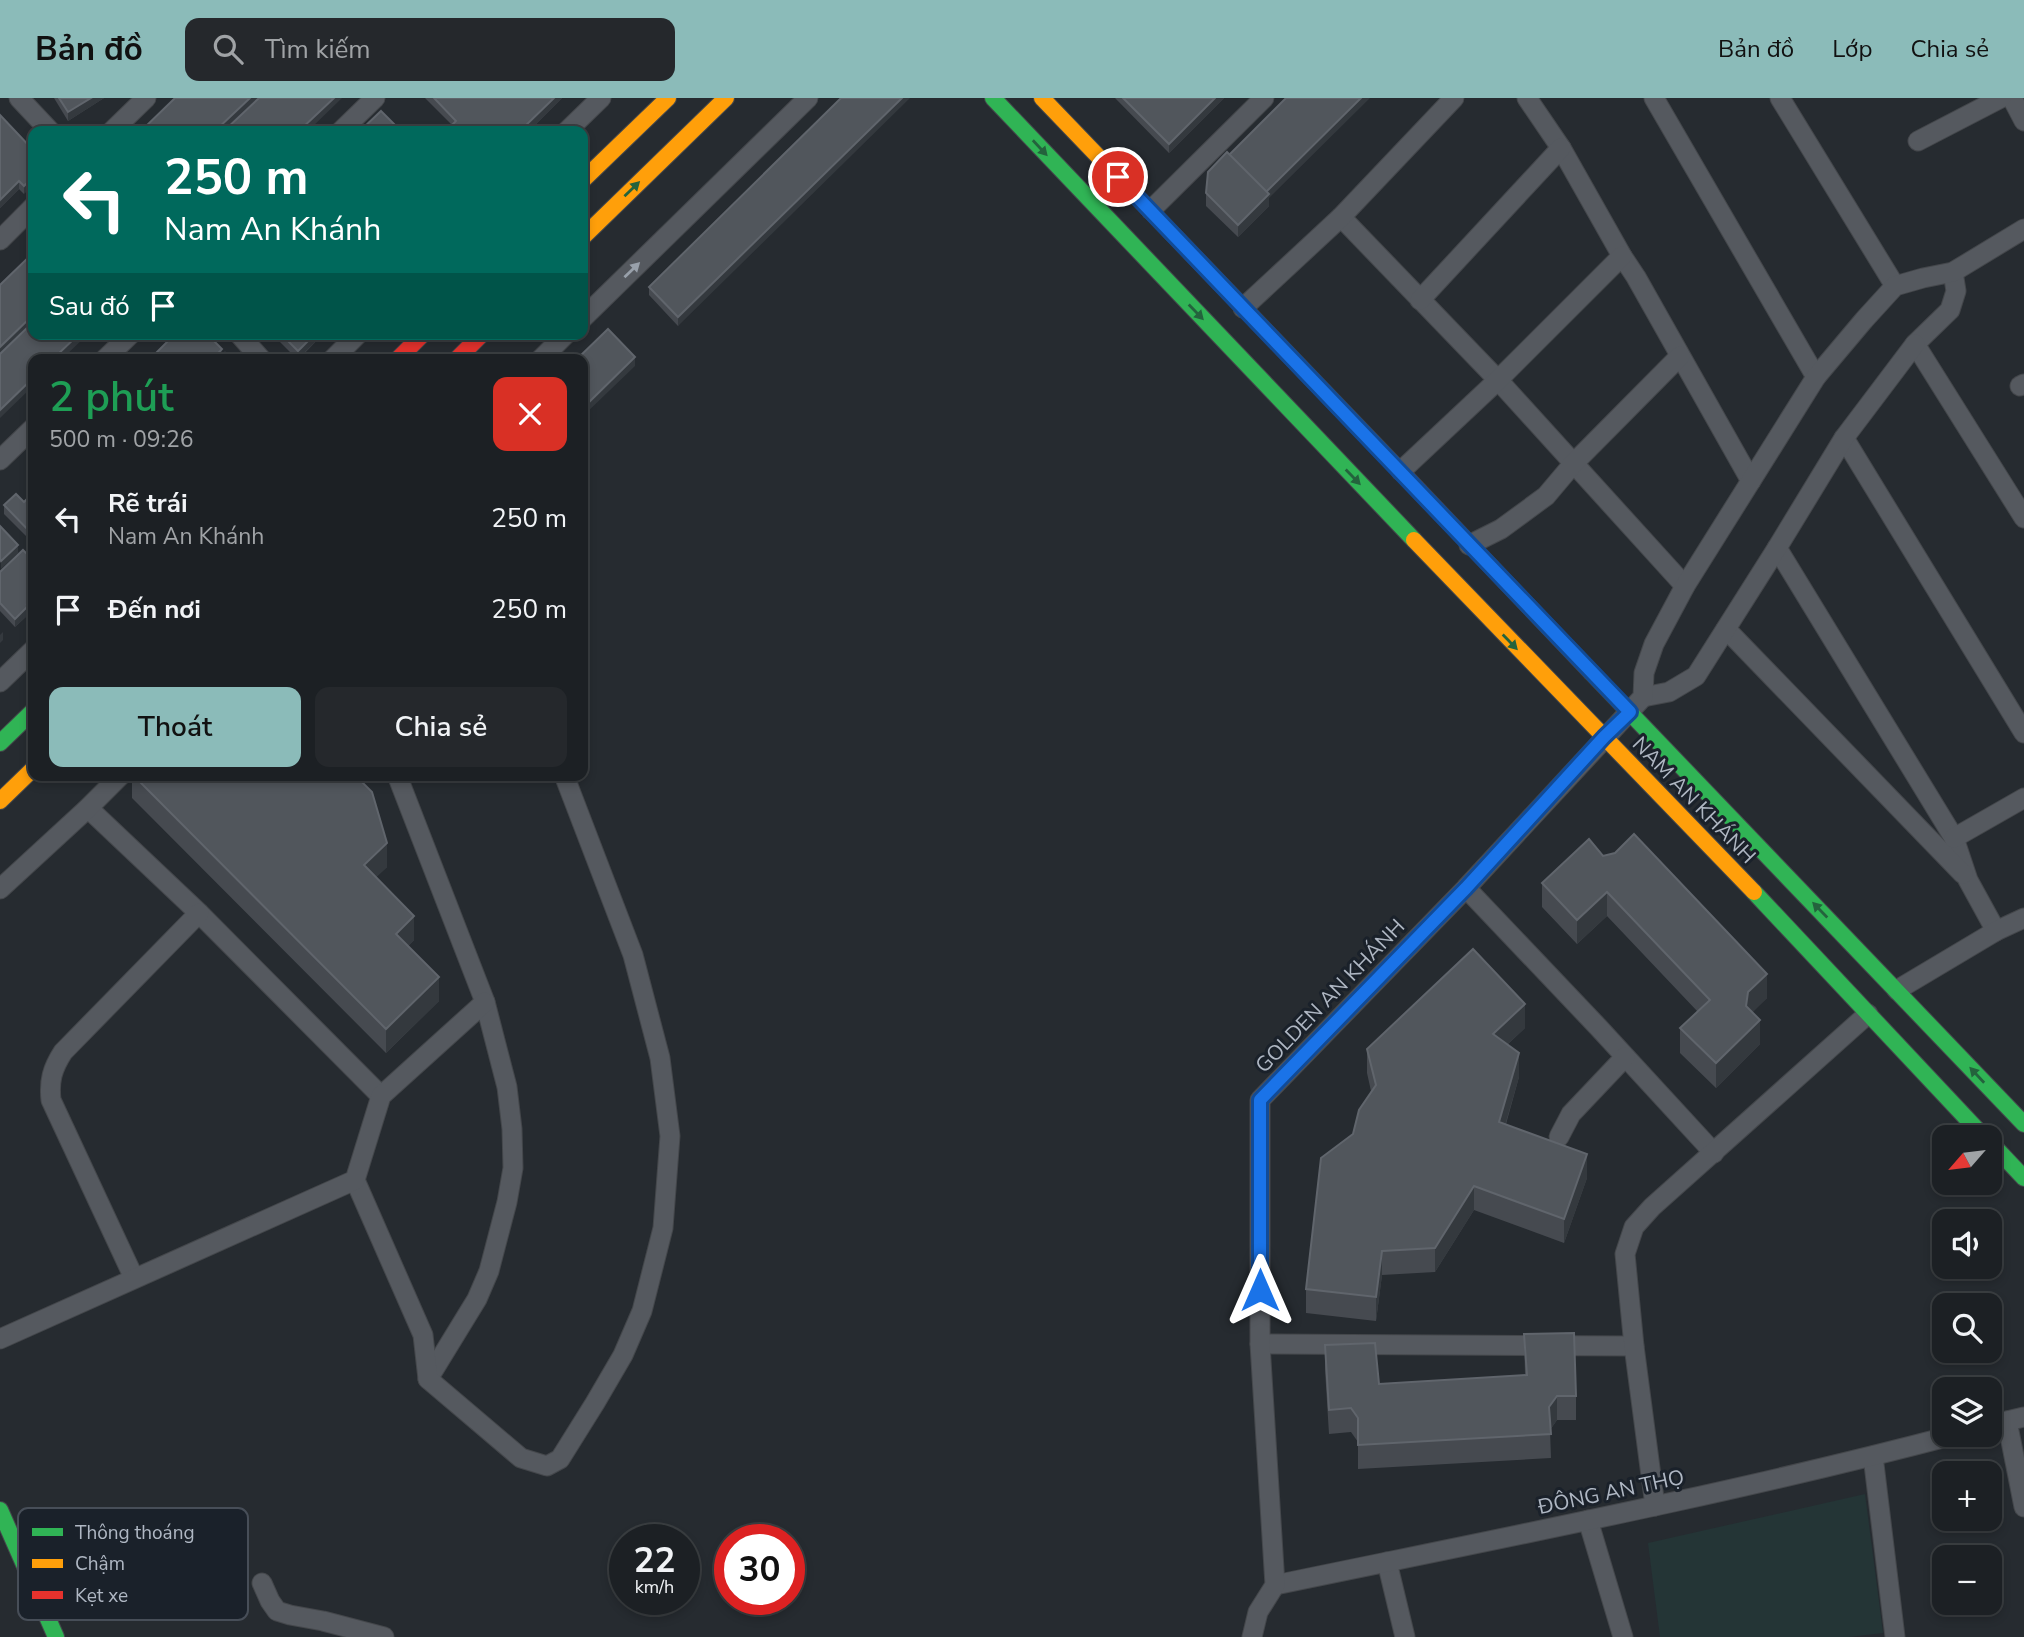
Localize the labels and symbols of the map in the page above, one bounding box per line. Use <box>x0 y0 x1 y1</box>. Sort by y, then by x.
one-way arrow <box>1031 139 1048 156</box>
pin <box>1088 147 1148 207</box>
one-way arrow <box>623 182 640 198</box>
one-way arrow <box>623 262 640 279</box>
one-way arrow <box>1188 304 1205 321</box>
one-way arrow <box>1345 468 1361 485</box>
one-way arrow <box>1502 633 1518 650</box>
street label: NAM AN KHÁNH <box>1626 730 1762 870</box>
one-way arrow <box>1813 902 1829 919</box>
street label: GOLDEN AN KHÁNH <box>1249 913 1411 1079</box>
one-way arrow <box>1970 1067 1986 1084</box>
north arrow <box>1932 1125 2002 1195</box>
position arrow <box>1223 1253 1297 1327</box>
street label: ĐÔNG AN THỌ <box>1534 1463 1687 1521</box>
legend <box>18 1508 248 1620</box>
text: Thông thoáng <box>75 1520 195 1546</box>
speed limit sign: 30 <box>714 1524 805 1615</box>
text: Chậm <box>75 1551 125 1577</box>
text: Kẹt xe <box>75 1583 128 1609</box>

